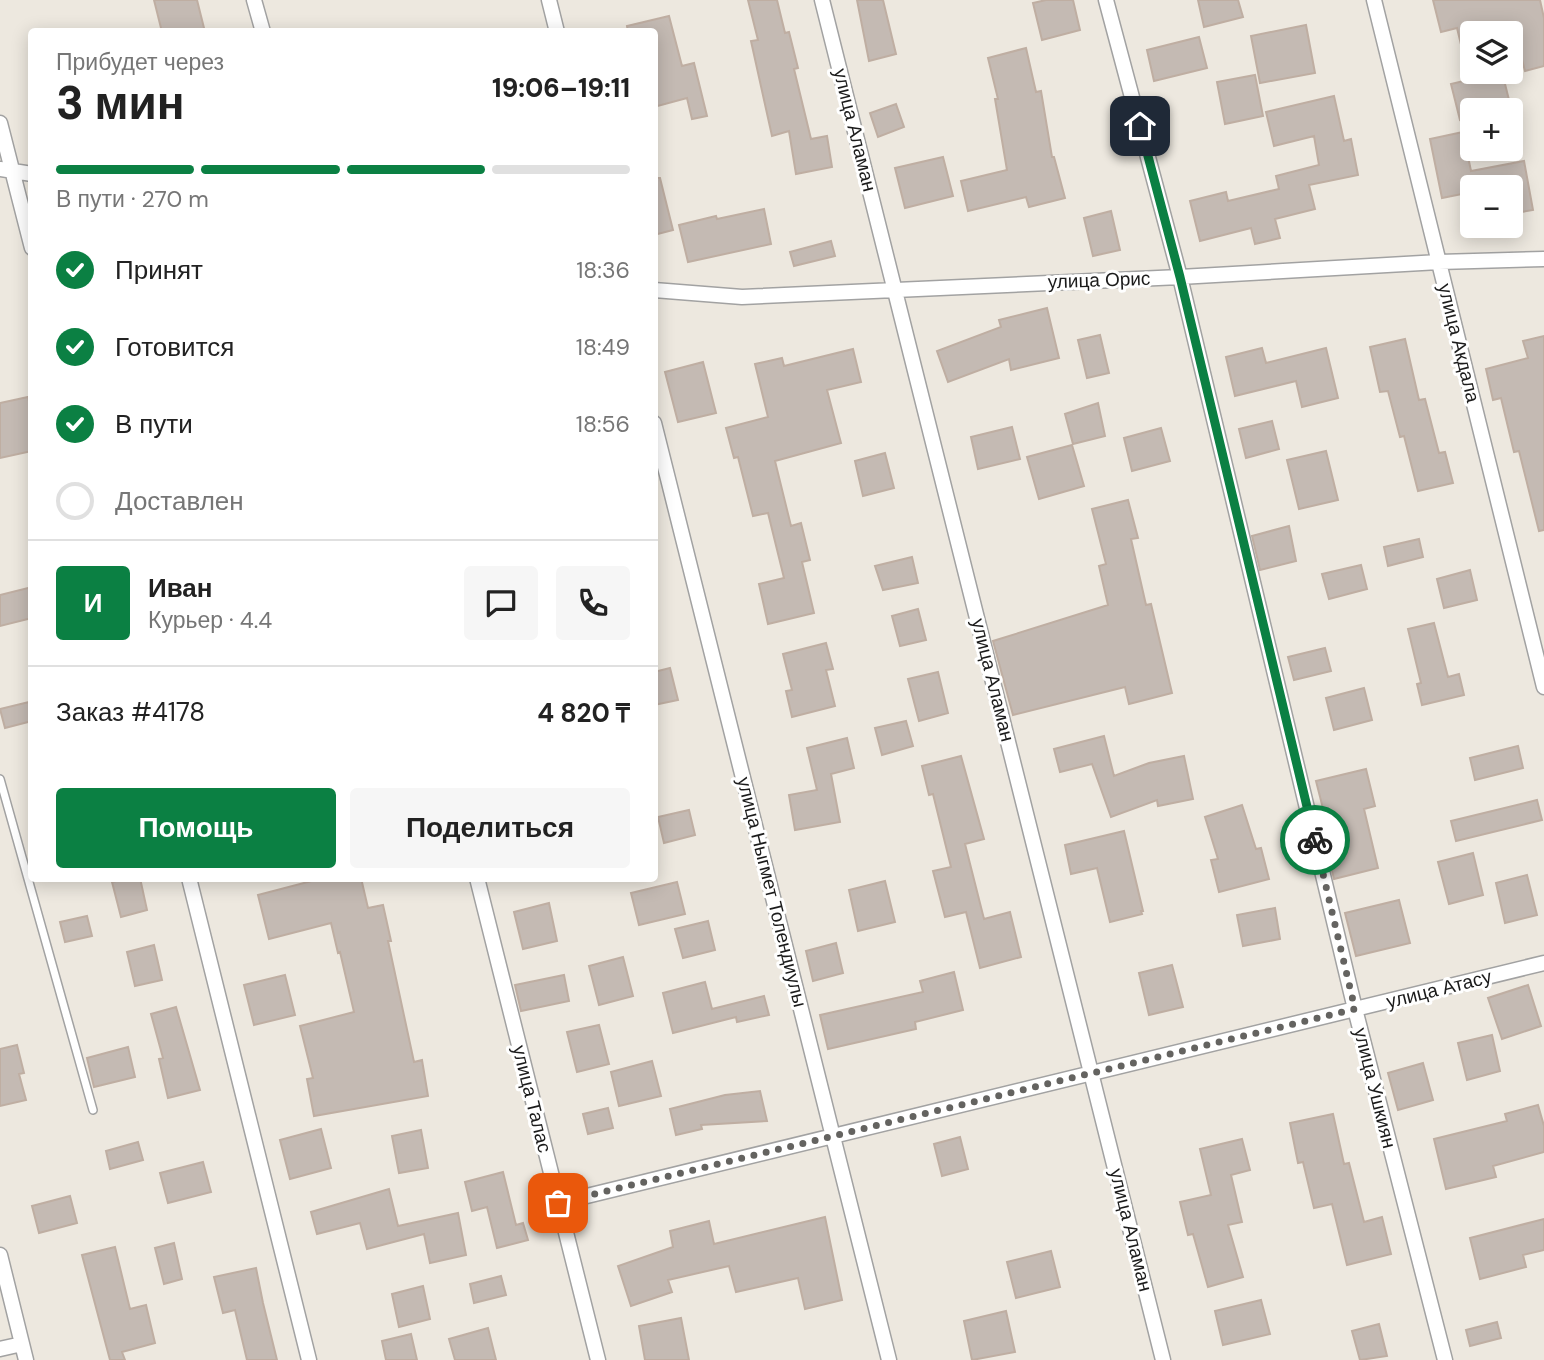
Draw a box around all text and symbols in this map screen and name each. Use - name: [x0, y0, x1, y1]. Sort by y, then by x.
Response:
- map controls: [1460, 21, 1523, 238]
- button: layers: [1460, 21, 1523, 84]
- text: Прибудет через: [56, 47, 224, 77]
- street label: улица Аламан: [828, 66, 882, 194]
- text: 19:06–19:11: [492, 71, 630, 105]
- text: 3 мин: [56, 73, 185, 133]
- pin: [1110, 96, 1170, 156]
- button: +: [1460, 98, 1523, 161]
- icon: home: [1121, 107, 1159, 145]
- button: −: [1460, 175, 1523, 238]
- text: В пути · 270 m: [56, 184, 209, 214]
- icon: check: [56, 251, 94, 289]
- text: Принят: [115, 253, 203, 287]
- text: 18:36: [576, 255, 630, 285]
- street label: улица Орис: [1047, 266, 1151, 294]
- street label: улица Акдала: [1432, 281, 1486, 405]
- icon: check: [56, 328, 94, 366]
- text: Готовится: [115, 330, 234, 364]
- text: 18:49: [576, 332, 630, 362]
- icon: check: [56, 405, 94, 443]
- text: В пути: [115, 407, 193, 441]
- text: 18:56: [576, 409, 630, 439]
- text: Доставлен: [115, 484, 244, 518]
- button: chat: [464, 566, 538, 640]
- button: phone: [556, 566, 630, 640]
- text: Иван: [148, 571, 213, 605]
- text: И: [84, 586, 102, 620]
- text: Курьер · 4.4: [148, 605, 272, 635]
- street label: улица Аламан: [966, 616, 1020, 744]
- text: Заказ #4178: [56, 695, 205, 729]
- text: 4 820 ₸: [537, 696, 630, 730]
- street label: улица Ныгмет Толендиулы: [731, 774, 813, 1010]
- button: Помощь: [56, 788, 336, 868]
- button: Поделиться: [350, 788, 630, 868]
- courier: [1280, 805, 1350, 875]
- icon: bike: [1296, 821, 1334, 859]
- street label: улица Атасу: [1384, 964, 1495, 1014]
- street label: улица Ушкиян: [1348, 1025, 1402, 1151]
- street label: улица Талас: [507, 1043, 557, 1155]
- street label: улица Аламан: [1104, 1166, 1158, 1294]
- pin: [528, 1173, 588, 1233]
- icon: bag: [539, 1184, 577, 1222]

